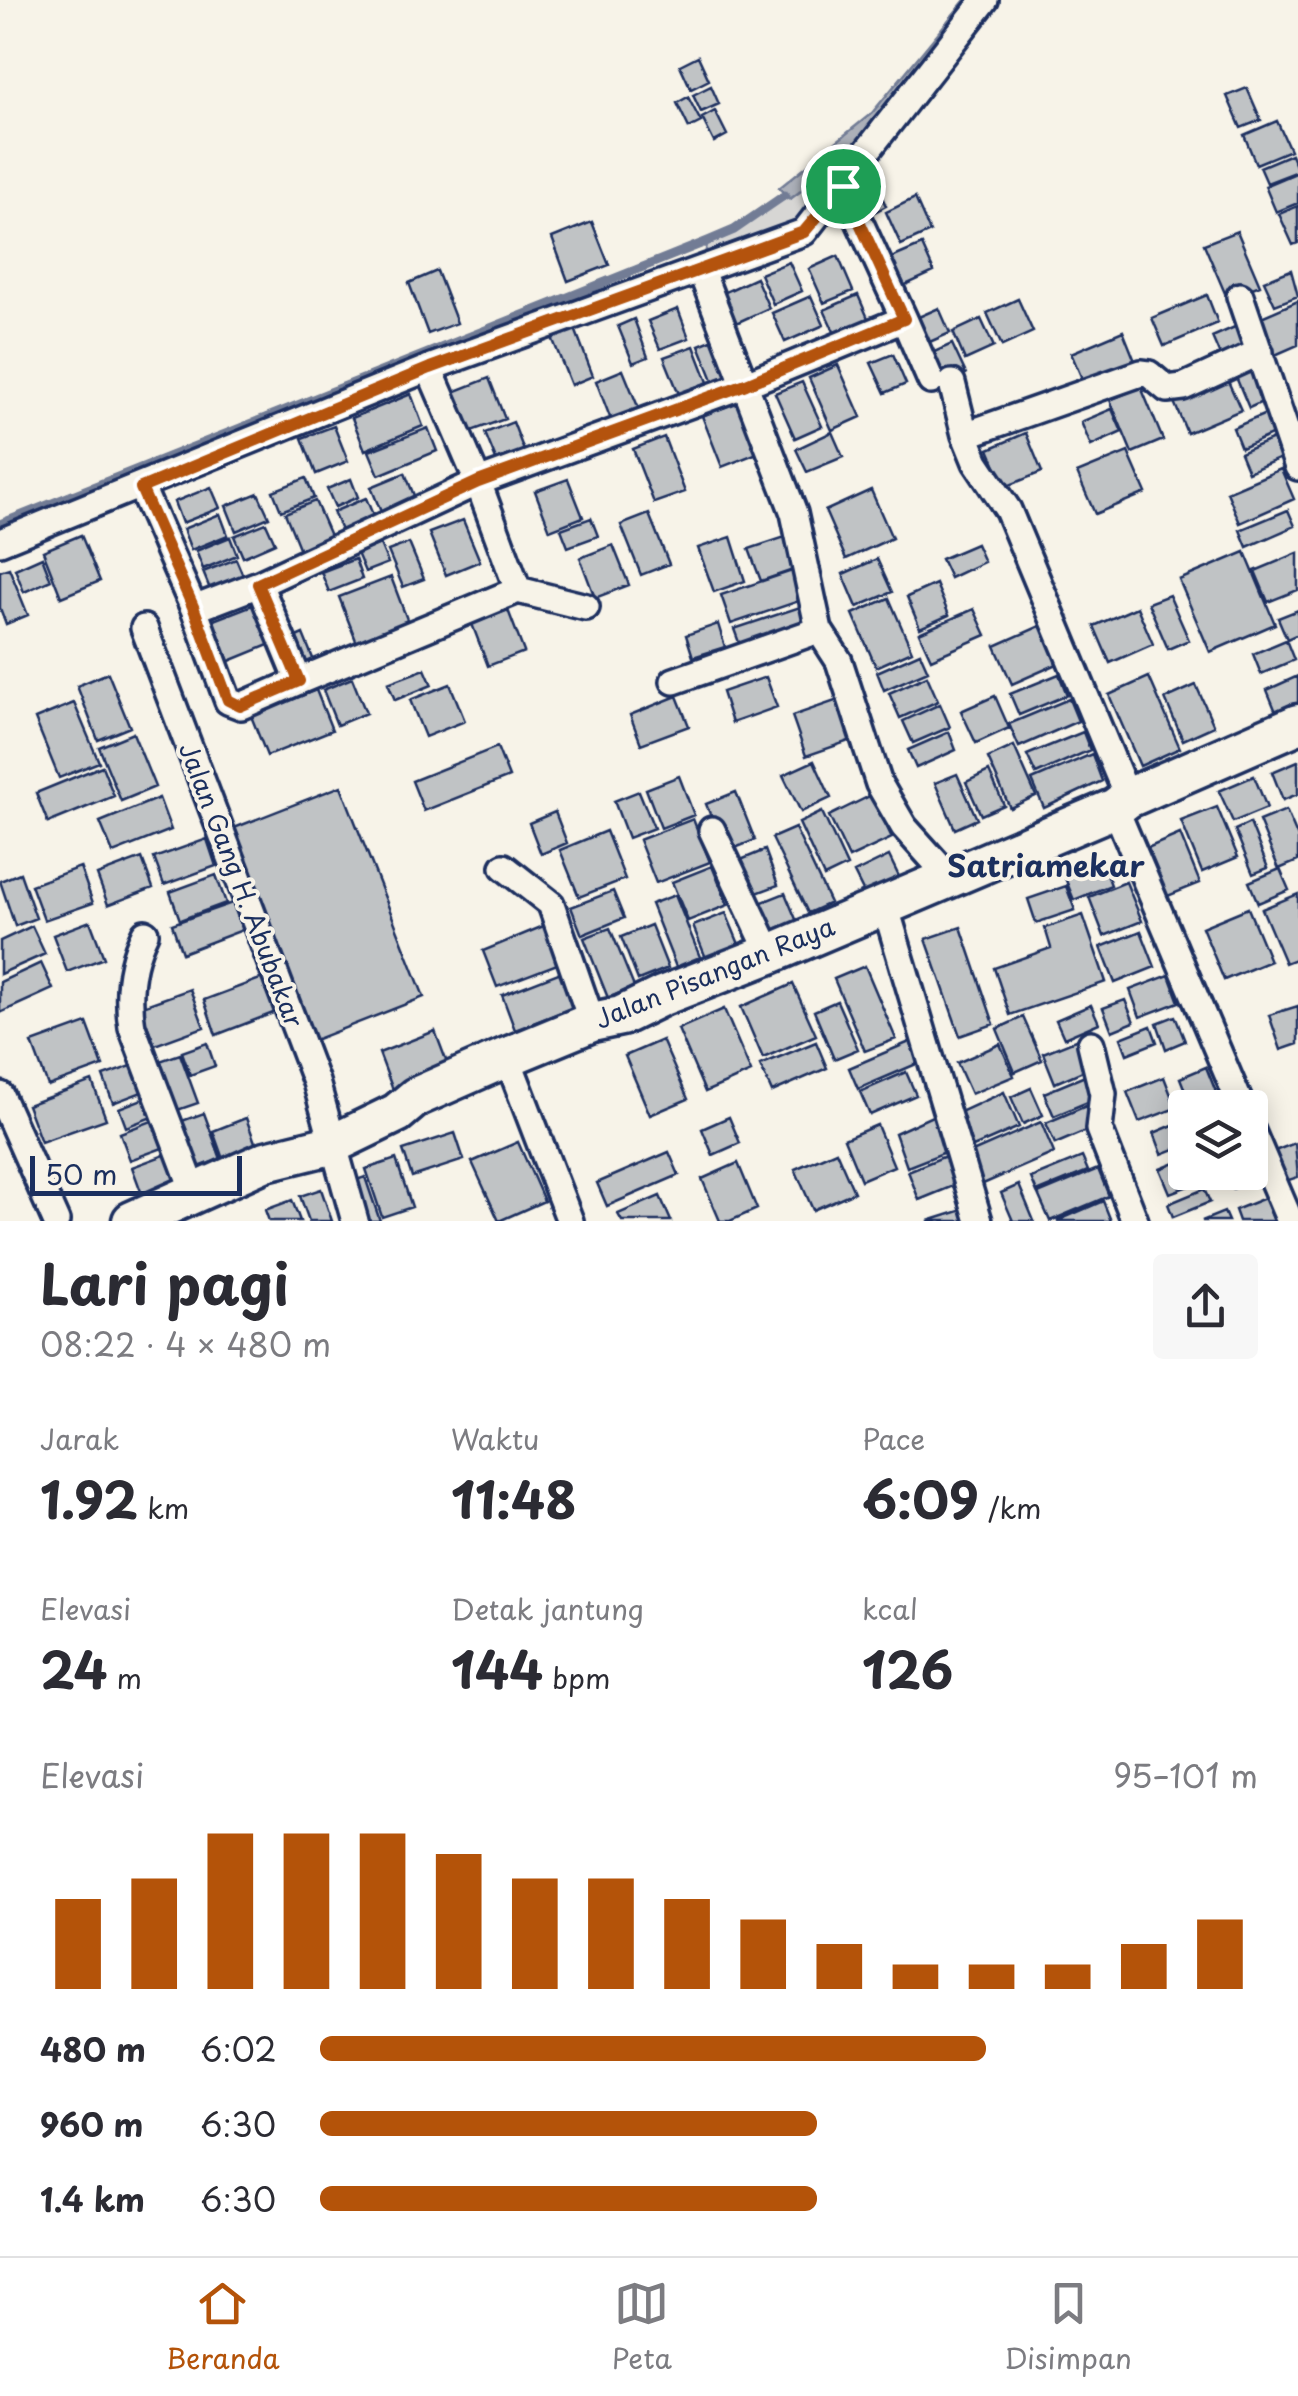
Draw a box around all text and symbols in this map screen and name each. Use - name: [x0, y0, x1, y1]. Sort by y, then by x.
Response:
- pin: [801, 144, 886, 229]
- icon: arrive: [816, 159, 871, 214]
- street label: Jalan Gang H. Abubakar: [170, 737, 314, 1033]
- district label: Satriamekar: [947, 842, 1145, 887]
- street label: Jalan Pisangan Raya: [589, 907, 840, 1037]
- map controls: [1168, 1090, 1268, 1190]
- button: layers: [1168, 1090, 1268, 1190]
- scale bar: [30, 1151, 242, 1196]
- text: 50 m: [45, 1152, 118, 1195]
- text: Lari pagi: [40, 1241, 289, 1324]
- button: share: [1153, 1254, 1258, 1359]
- text: 08:22 · 4 × 480 m: [40, 1320, 331, 1368]
- text: Jarak: [40, 1417, 119, 1460]
- text: Waktu: [451, 1417, 539, 1460]
- text: Pace: [862, 1417, 925, 1460]
- text: 1.92: [40, 1460, 138, 1536]
- text: 11:48: [451, 1460, 577, 1536]
- text: 6:09: [862, 1460, 979, 1536]
- text: km: [138, 1486, 189, 1529]
- text: /km: [979, 1486, 1042, 1529]
- text: Elevasi: [40, 1587, 131, 1630]
- text: Detak jantung: [451, 1587, 644, 1630]
- text: kcal: [862, 1587, 918, 1630]
- text: 24: [40, 1630, 107, 1706]
- text: 144: [451, 1630, 543, 1706]
- text: 126: [862, 1630, 953, 1706]
- text: m: [107, 1656, 142, 1699]
- text: bpm: [543, 1656, 610, 1699]
- text: Elevasi: [40, 1751, 144, 1799]
- text: 95–101 m: [1113, 1751, 1258, 1799]
- text: 480 m: [40, 2025, 146, 2073]
- text: 6:02: [200, 2025, 277, 2073]
- text: 960 m: [40, 2100, 144, 2148]
- text: 6:30: [200, 2100, 276, 2148]
- text: 1.4 km: [40, 2175, 145, 2223]
- text: 6:30: [200, 2175, 276, 2223]
- tab: Beranda: [166, 2276, 280, 2379]
- tab: Peta: [612, 2276, 672, 2379]
- tab: Disimpan: [1004, 2276, 1132, 2379]

